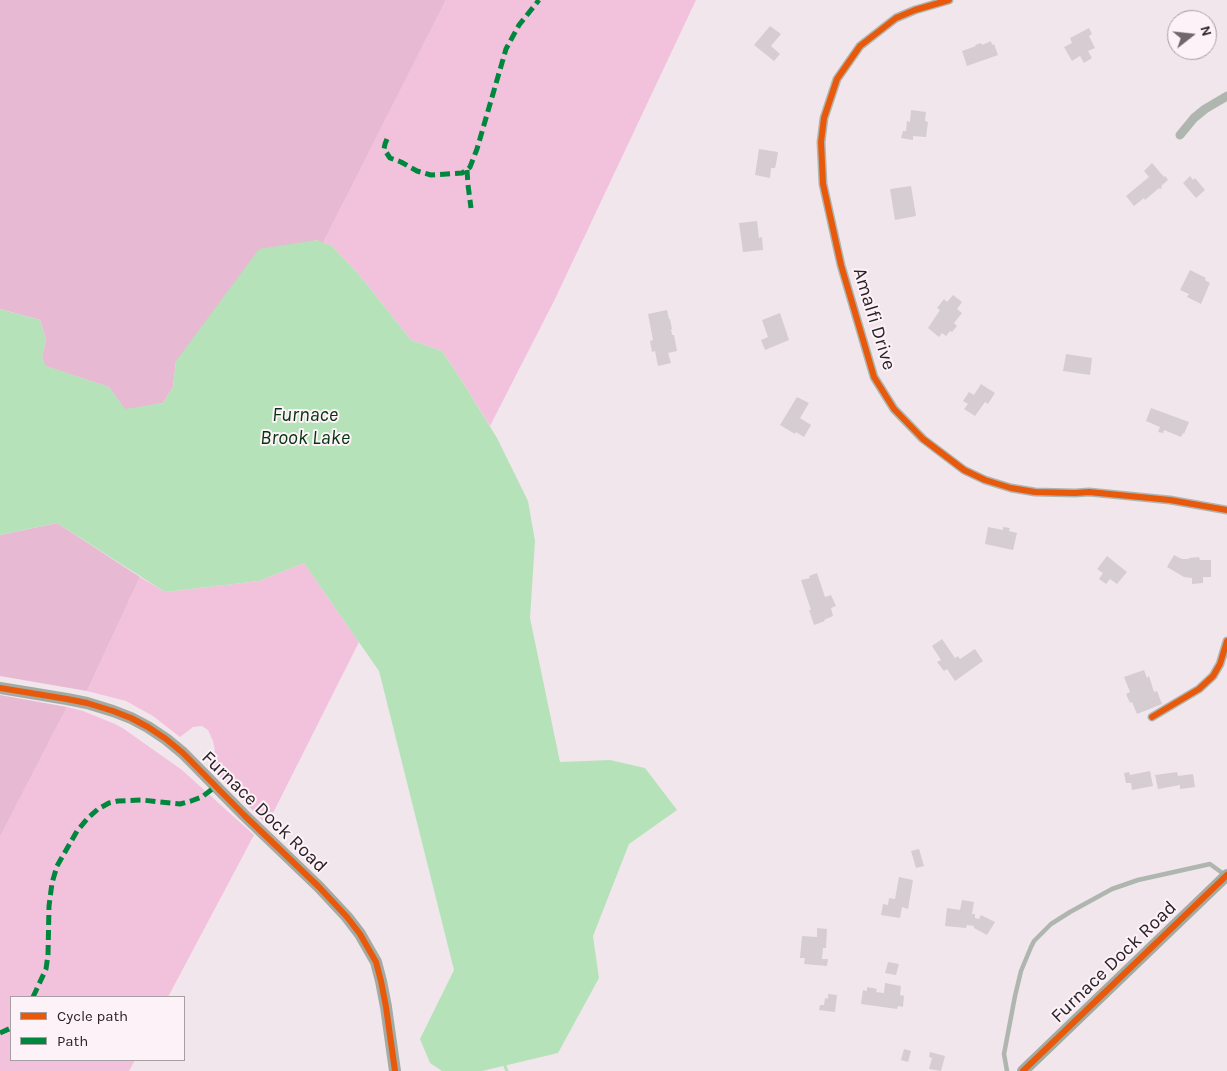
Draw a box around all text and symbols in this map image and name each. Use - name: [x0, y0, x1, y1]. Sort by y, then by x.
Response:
- north arrow: [1167, 10, 1217, 60]
- text: N: [1196, 24, 1215, 38]
- street label: Amalfi Drive: [848, 265, 900, 373]
- water label: Furnace Brook Lake: [260, 403, 350, 450]
- street label: Furnace Dock Road: [197, 746, 331, 878]
- street label: Furnace Dock Road: [1047, 896, 1181, 1028]
- legend: [10, 996, 185, 1061]
- text: Cycle path: [57, 1007, 128, 1025]
- text: Path: [57, 1032, 88, 1050]

